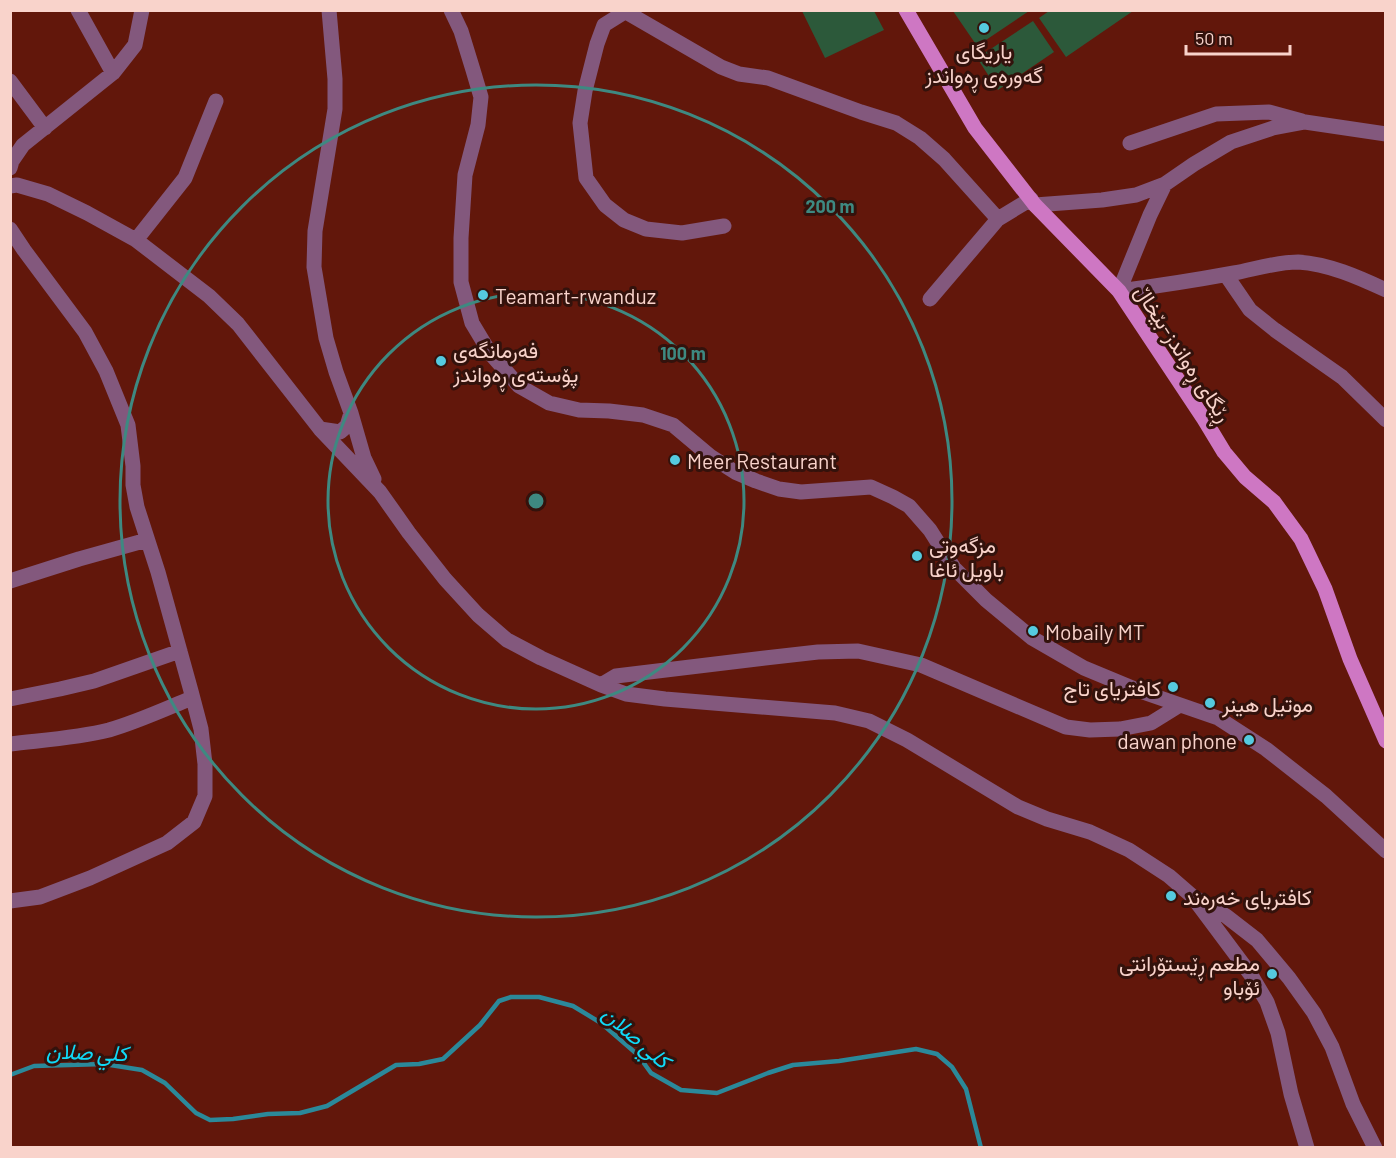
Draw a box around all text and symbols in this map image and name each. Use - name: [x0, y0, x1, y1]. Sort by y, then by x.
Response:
- scale bar: [1186, 18, 1290, 56]
- marker: یاریگای گەورەی ڕەواندز: [977, 21, 991, 35]
- text: 50 m: [1195, 27, 1233, 49]
- place label: یاریگای گەورەی ڕەواندز: [924, 38, 1043, 93]
- text: 200 m: [805, 195, 855, 217]
- street label: ڕێگای ڕەواندز-بێخاڵ: [1125, 280, 1238, 429]
- place label: Teamart-rwanduz: [495, 283, 656, 308]
- marker: Teamart-rwanduz: [476, 288, 490, 302]
- place label: فەرمانگەی پۆستەی ڕەواندز: [452, 337, 578, 392]
- text: 100 m: [660, 342, 706, 364]
- marker: فەرمانگەی پۆستەی ڕەواندز: [434, 354, 448, 368]
- place label: Meer Restaurant: [687, 448, 837, 473]
- marker: Meer Restaurant: [668, 453, 682, 467]
- centre of rings: [526, 491, 546, 511]
- place label: مزگەوتی باویل ئاغا: [929, 532, 1004, 583]
- marker: مزگەوتی باویل ئاغا: [910, 549, 924, 563]
- place label: Mobaily MT: [1045, 619, 1145, 644]
- marker: Mobaily MT: [1026, 624, 1040, 638]
- place label: کافتریای تاج: [1063, 675, 1161, 703]
- marker: کافتریای تاج: [1166, 680, 1180, 694]
- place label: موتيل هينر: [1221, 691, 1313, 718]
- marker: موتيل هينر: [1203, 696, 1217, 710]
- place label: dawan phone: [1117, 728, 1237, 753]
- marker: dawan phone: [1242, 733, 1256, 747]
- place label: کافتریای خەرەند: [1183, 884, 1312, 911]
- marker: کافتریای خەرەند: [1164, 889, 1178, 903]
- place label: مطعم ڕێستۆرانتی ئۆباو: [1119, 950, 1260, 1001]
- marker: مطعم ڕێستۆرانتی ئۆباو: [1265, 967, 1279, 981]
- water label: كلي صلان: [594, 999, 679, 1079]
- water label: كلي صلان: [45, 1037, 132, 1072]

